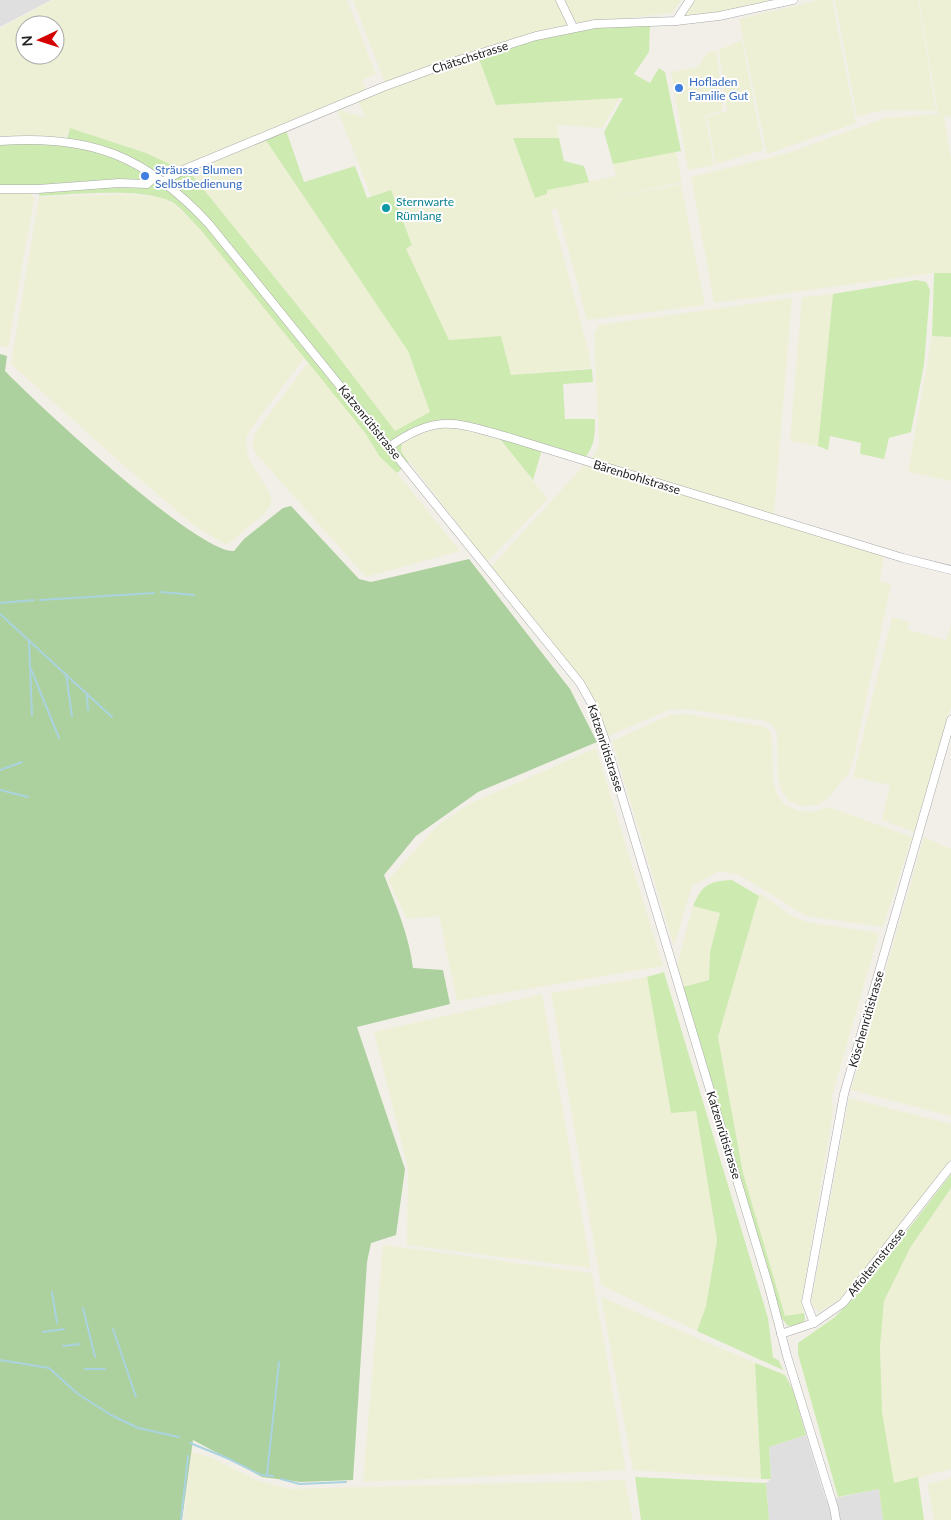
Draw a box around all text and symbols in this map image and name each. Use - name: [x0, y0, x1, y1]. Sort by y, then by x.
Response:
- north arrow: [15, 15, 65, 65]
- text: N: [18, 35, 35, 47]
- street label: Chätschstrasse: [430, 38, 510, 76]
- place label: Hofladen Familie Gut: [689, 74, 749, 103]
- marker: Hofladen Familie Gut: [673, 82, 685, 94]
- place label: Sträusse Blumen Selbstbedienung: [155, 162, 242, 191]
- marker: Sträusse Blumen Selbstbedienung: [139, 170, 151, 182]
- place label: Sternwarte Rümlang: [396, 194, 454, 223]
- marker: Sternwarte Rümlang: [380, 202, 392, 214]
- street label: Katzenrütistrasse: [335, 382, 405, 462]
- street label: Bärenbohlstrasse: [592, 457, 682, 497]
- street label: Katzenrütistrasse: [585, 702, 627, 794]
- street label: Köschenrütistrasse: [845, 969, 887, 1069]
- street label: Katzenrütistrasse: [703, 1089, 745, 1181]
- street label: Affolternstrasse: [844, 1225, 908, 1299]

